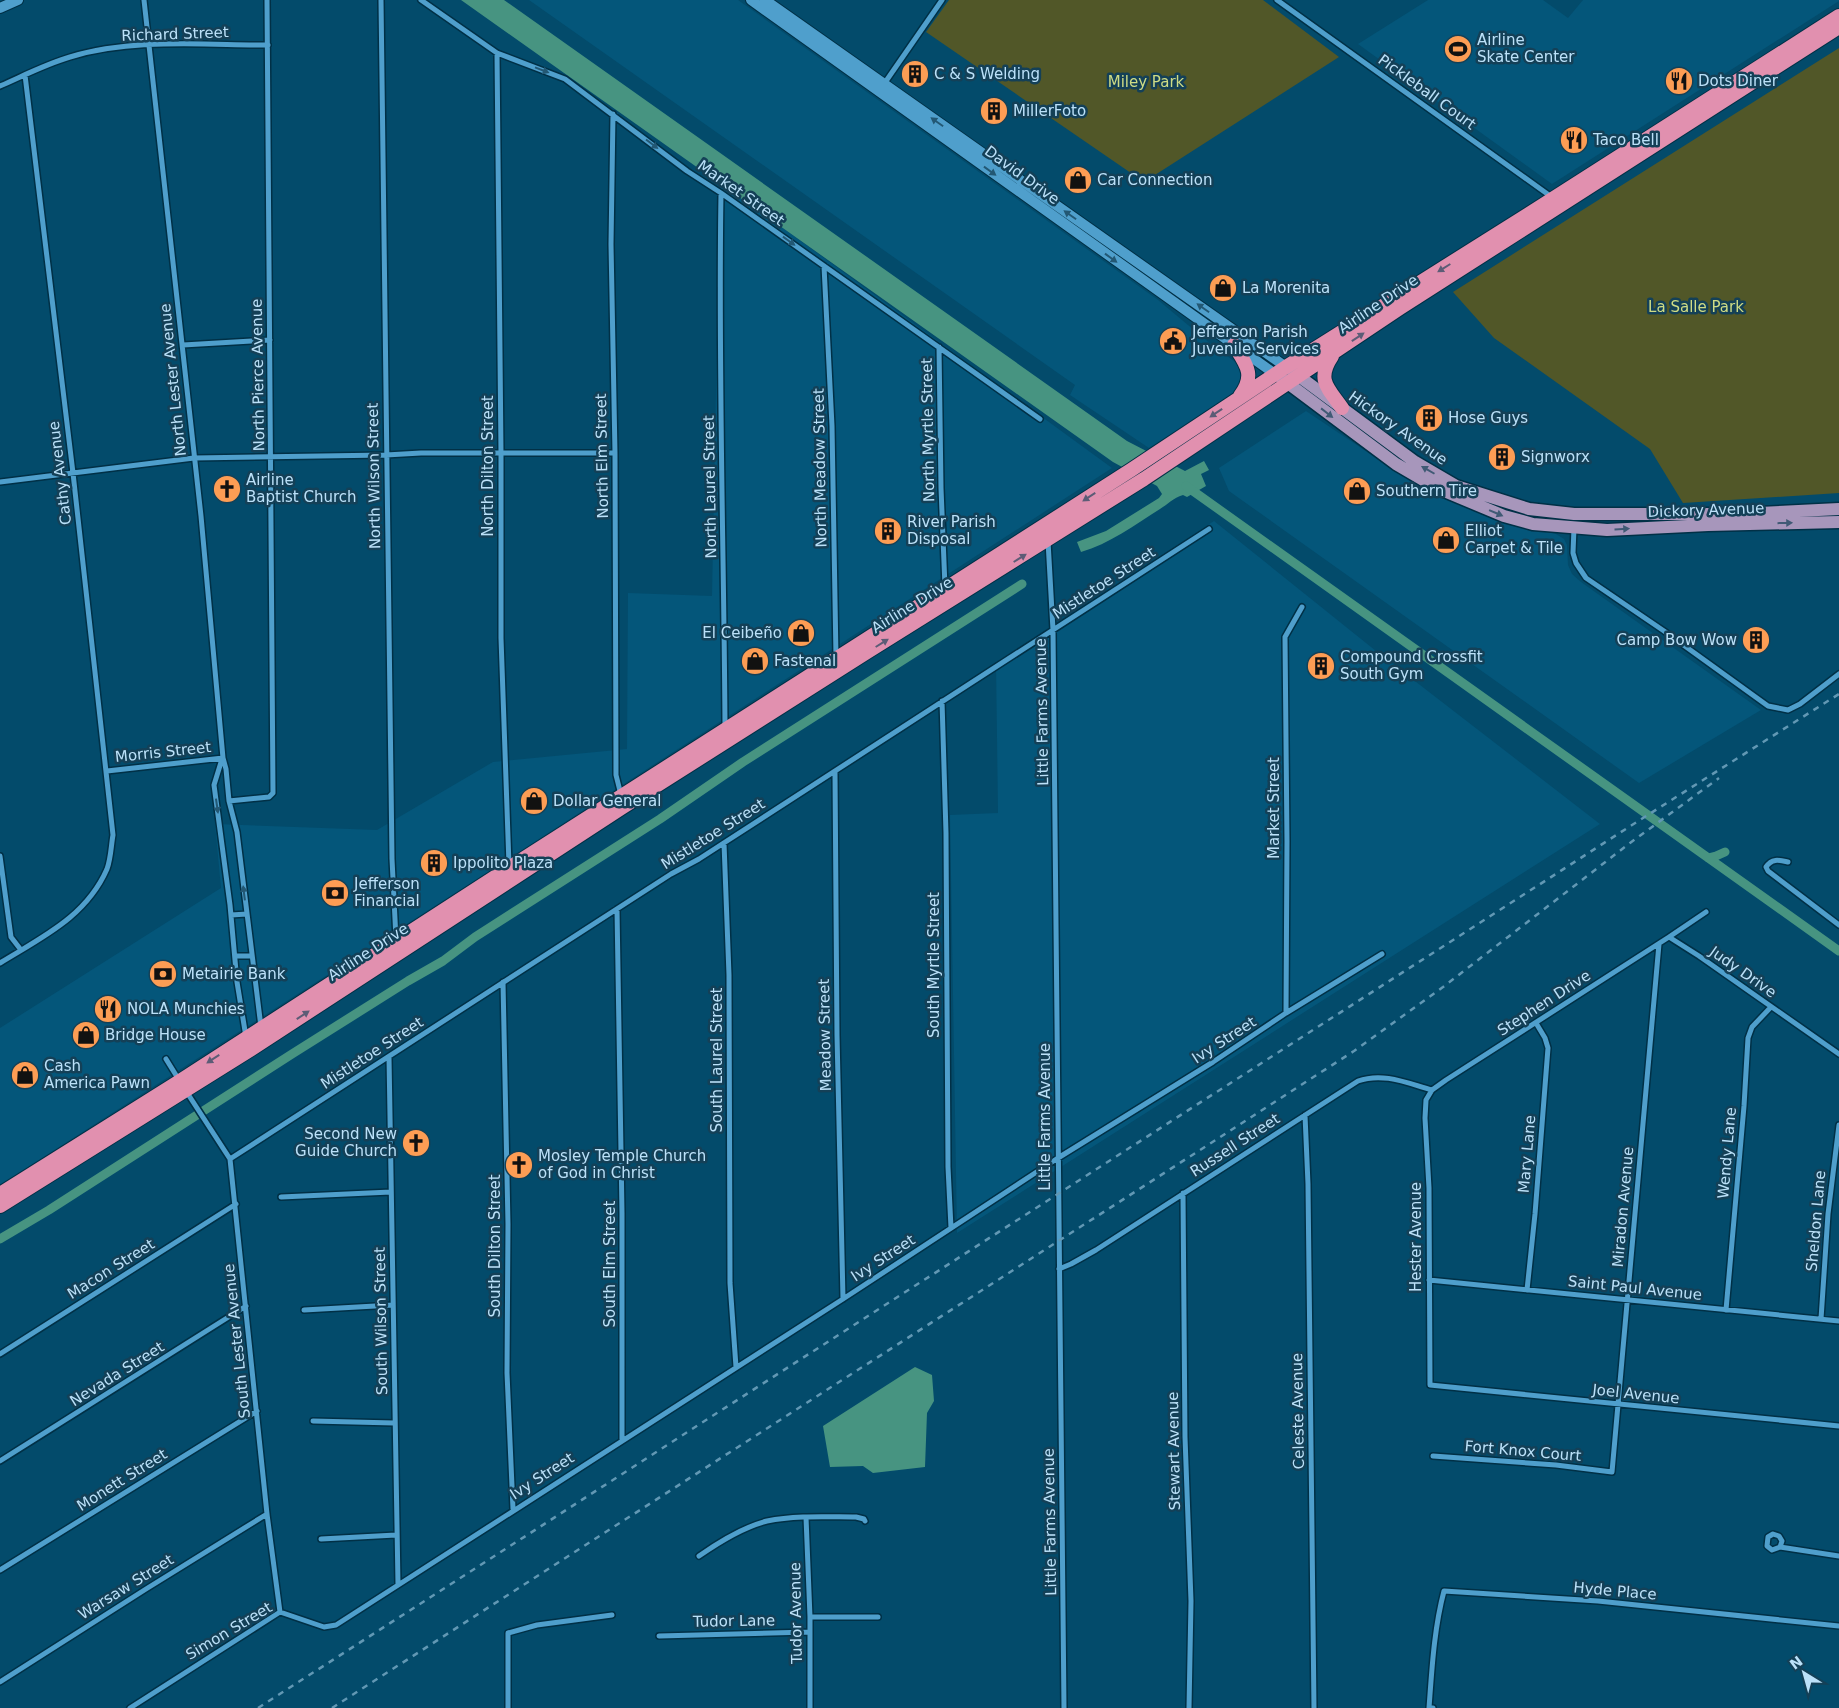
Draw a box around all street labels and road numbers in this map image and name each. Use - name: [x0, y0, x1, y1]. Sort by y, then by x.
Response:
- street label: Richard Street: [121, 23, 229, 45]
- street label: Pickleball Court: [1375, 51, 1479, 134]
- street label: David Drive: [981, 142, 1063, 208]
- street label: Market Street: [694, 156, 788, 230]
- street label: Airline Drive: [1335, 271, 1421, 337]
- street label: North Pierce Avenue: [248, 299, 268, 451]
- street label: North Lester Avenue: [156, 303, 190, 457]
- street label: North Myrtle Street: [918, 358, 938, 502]
- street label: Hickory Avenue: [1345, 387, 1451, 469]
- street label: North Meadow Street: [810, 388, 830, 548]
- street label: North Elm Street: [592, 393, 612, 519]
- street label: North Dilton Street: [479, 395, 497, 537]
- street label: North Wilson Street: [364, 403, 384, 549]
- street label: North Laurel Street: [700, 415, 720, 559]
- street label: Cathy Avenue: [45, 420, 75, 526]
- street label: Dickory Avenue: [1647, 499, 1765, 521]
- street label: Mistletoe Street: [1049, 543, 1159, 623]
- street label: Airline Drive: [868, 573, 956, 637]
- street label: Little Farms Avenue: [1032, 638, 1052, 786]
- street label: Morris Street: [114, 738, 212, 766]
- street label: Market Street: [1265, 757, 1283, 859]
- street label: Mistletoe Street: [658, 795, 768, 873]
- street label: South Myrtle Street: [925, 892, 943, 1038]
- street label: Airline Drive: [324, 919, 412, 985]
- street label: Judy Drive: [1705, 942, 1780, 1001]
- street label: Stephen Drive: [1494, 966, 1594, 1040]
- street label: Meadow Street: [815, 978, 835, 1091]
- street label: South Laurel Street: [708, 987, 726, 1133]
- street label: Mistletoe Street: [317, 1013, 427, 1093]
- street label: Ivy Street: [1189, 1013, 1259, 1067]
- street label: Little Farms Avenue: [1036, 1043, 1054, 1191]
- street label: Wendy Lane: [1714, 1106, 1740, 1200]
- street label: Russell Street: [1187, 1109, 1283, 1181]
- street label: Mary Lane: [1515, 1114, 1539, 1194]
- street label: Miradon Avenue: [1609, 1146, 1637, 1268]
- street label: Sheldon Lane: [1803, 1170, 1829, 1272]
- street label: South Dilton Street: [486, 1174, 504, 1318]
- street label: Hester Avenue: [1407, 1182, 1425, 1292]
- street label: South Elm Street: [601, 1200, 619, 1327]
- street label: Ivy Street: [848, 1231, 918, 1285]
- street label: Macon Street: [64, 1235, 158, 1303]
- street label: South Wilson Street: [371, 1247, 391, 1395]
- street label: South Lester Avenue: [220, 1263, 254, 1419]
- street label: Saint Paul Avenue: [1567, 1272, 1703, 1304]
- street label: Nevada Street: [67, 1338, 167, 1410]
- street label: Celeste Avenue: [1288, 1353, 1308, 1469]
- street label: Joel Avenue: [1591, 1380, 1680, 1408]
- street label: Stewart Avenue: [1164, 1392, 1184, 1510]
- street label: Fort Knox Court: [1464, 1437, 1582, 1465]
- street label: Monett Street: [74, 1445, 171, 1515]
- street label: Little Farms Avenue: [1040, 1448, 1060, 1596]
- street label: Ivy Street: [507, 1449, 577, 1503]
- street label: Warsaw Street: [75, 1550, 177, 1623]
- street label: Tudor Avenue: [786, 1562, 806, 1665]
- street label: Hyde Place: [1573, 1578, 1657, 1604]
- street label: Simon Street: [183, 1598, 275, 1664]
- street label: Tudor Lane: [692, 1611, 775, 1631]

